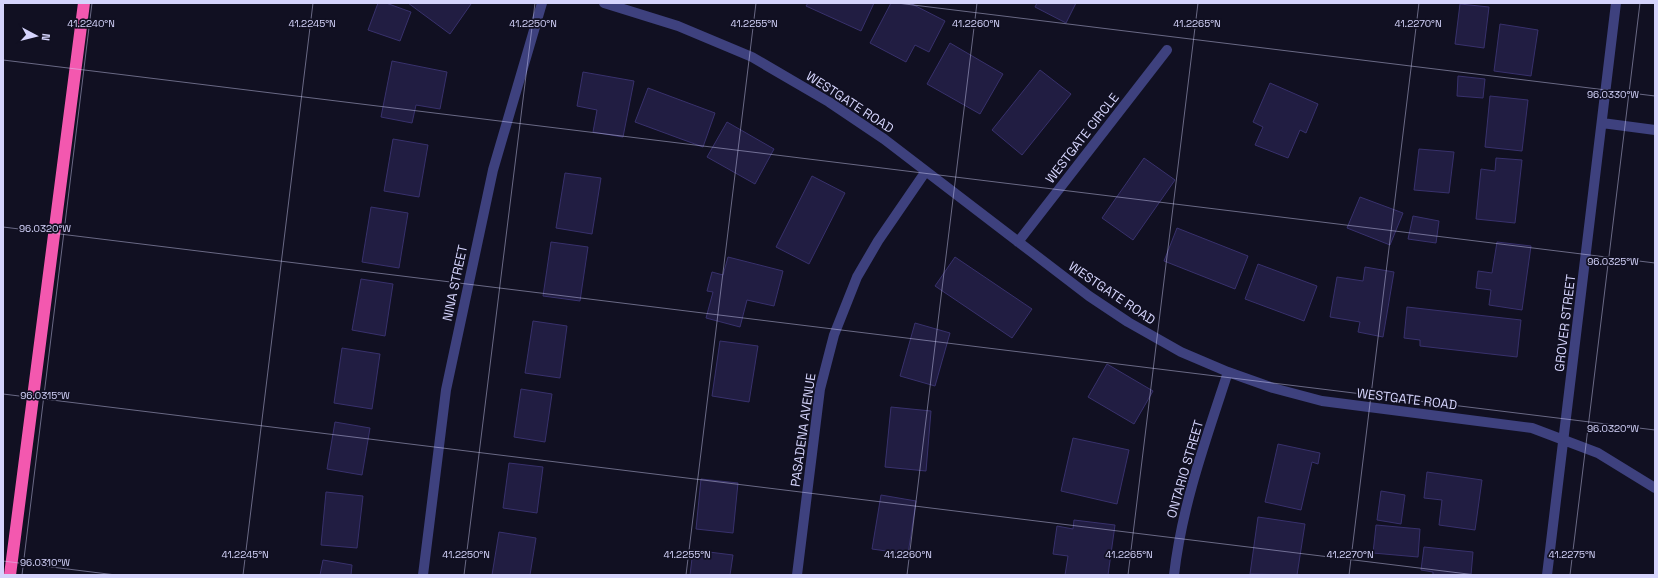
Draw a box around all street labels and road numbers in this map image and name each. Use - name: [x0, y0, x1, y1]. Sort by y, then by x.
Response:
- street label: WESTGATE ROAD: [803, 67, 897, 137]
- street label: WESTGATE CIRCLE: [1041, 89, 1123, 187]
- street label: NINA STREET: [439, 243, 471, 323]
- street label: WESTGATE ROAD: [1065, 258, 1159, 328]
- street label: GROVER STREET: [1551, 273, 1579, 373]
- street label: PASADENA AVENUE: [787, 372, 819, 488]
- street label: WESTGATE ROAD: [1356, 384, 1458, 414]
- street label: ONTARIO STREET: [1163, 418, 1207, 520]

